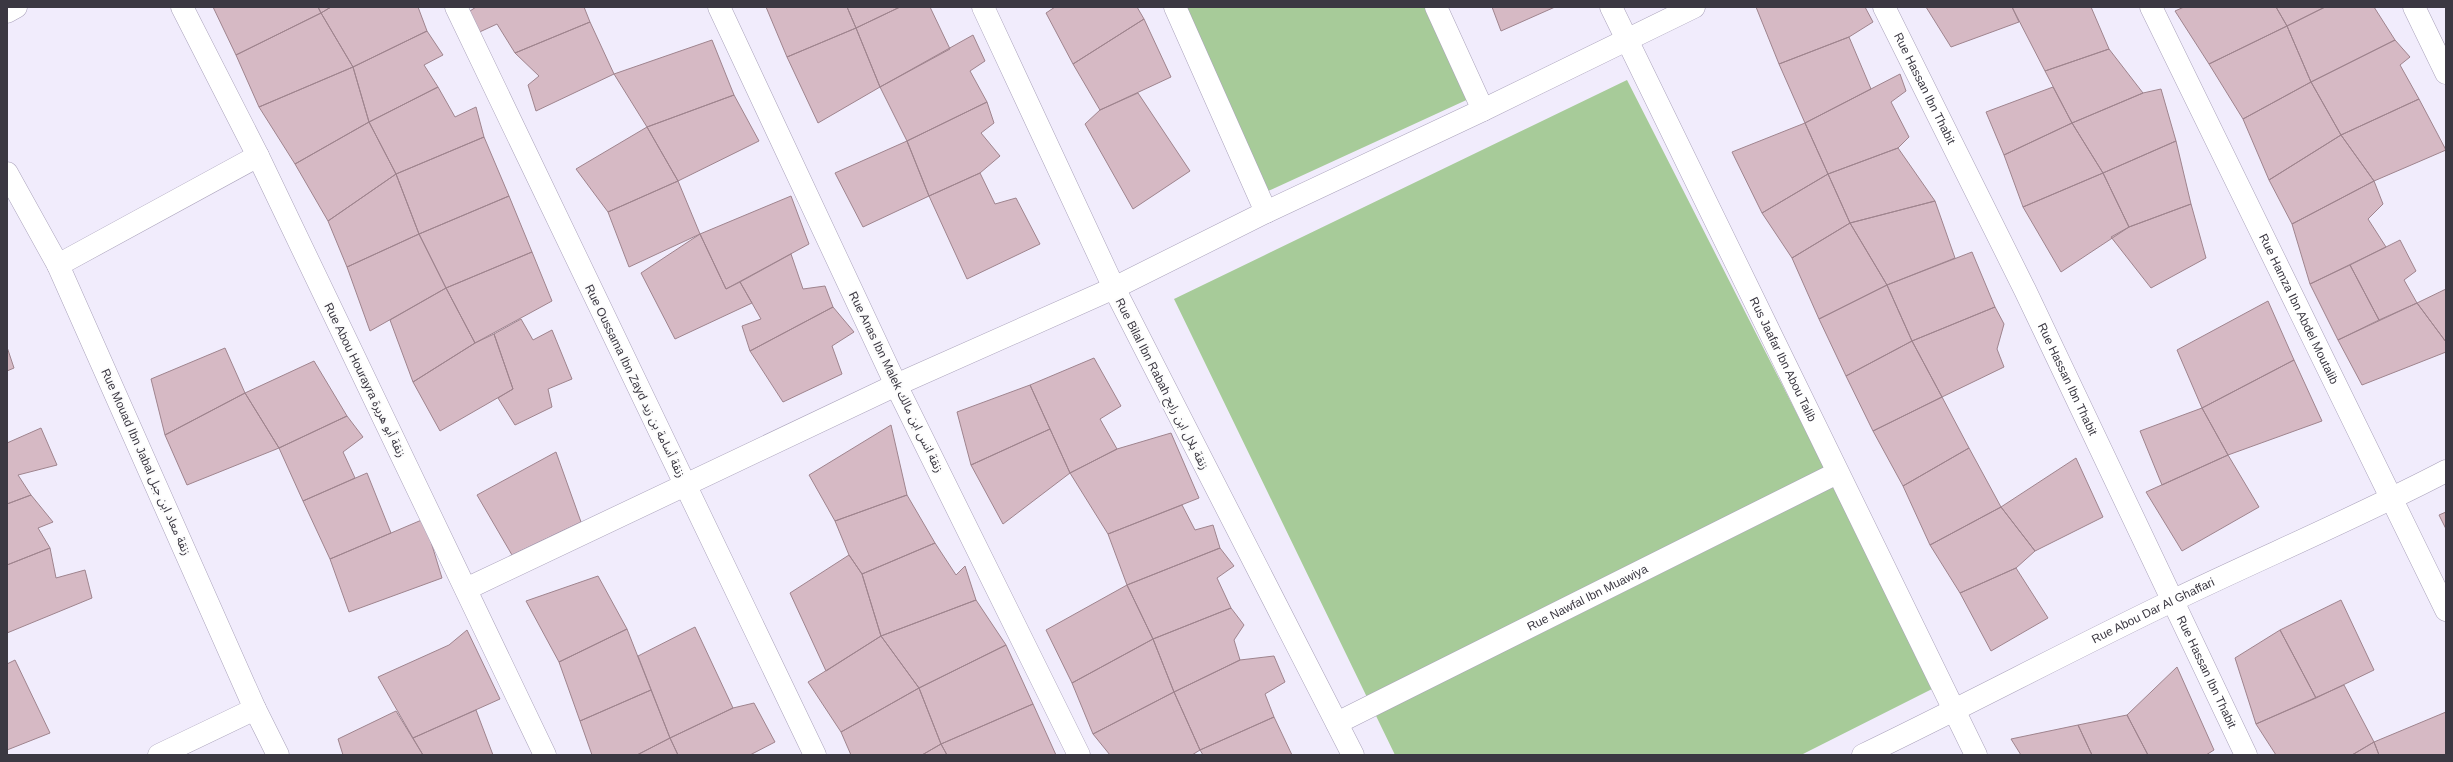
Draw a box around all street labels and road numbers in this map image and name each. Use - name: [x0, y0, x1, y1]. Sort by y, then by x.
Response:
- street label: Rue Hassan Ibn Thabit: [1891, 30, 1959, 147]
- street label: Rue Hamza Ibn Abdel Moutalib: [2256, 231, 2341, 387]
- street label: Rue Oussama Ibn Zayd زنقة أسامة بن زيد: [582, 282, 688, 480]
- street label: Rue Anas Ibn Malek زنقة انس ابن مالك: [846, 289, 946, 475]
- street label: Rus Jaafar Ibn Abou Talib: [1747, 295, 1819, 424]
- street label: Rue Bilal Ibn Rabah زنقة بلال ابن رابح: [1111, 296, 1212, 473]
- street label: Rue Abou Hourayra زنقة أبو هريرة: [321, 300, 409, 460]
- street label: Rue Hassan Ibn Thabit: [2035, 321, 2100, 438]
- street label: Rue Mouad Ibn Jabal زنقة معاد ابن جبل: [98, 366, 194, 558]
- street label: Rue Nawfal Ibn Muawiya: [1525, 562, 1650, 634]
- street label: Rue Abou Dar Al Ghaffari: [2089, 575, 2217, 646]
- street label: Rue Hassan Ibn Thabit: [2174, 613, 2239, 731]

